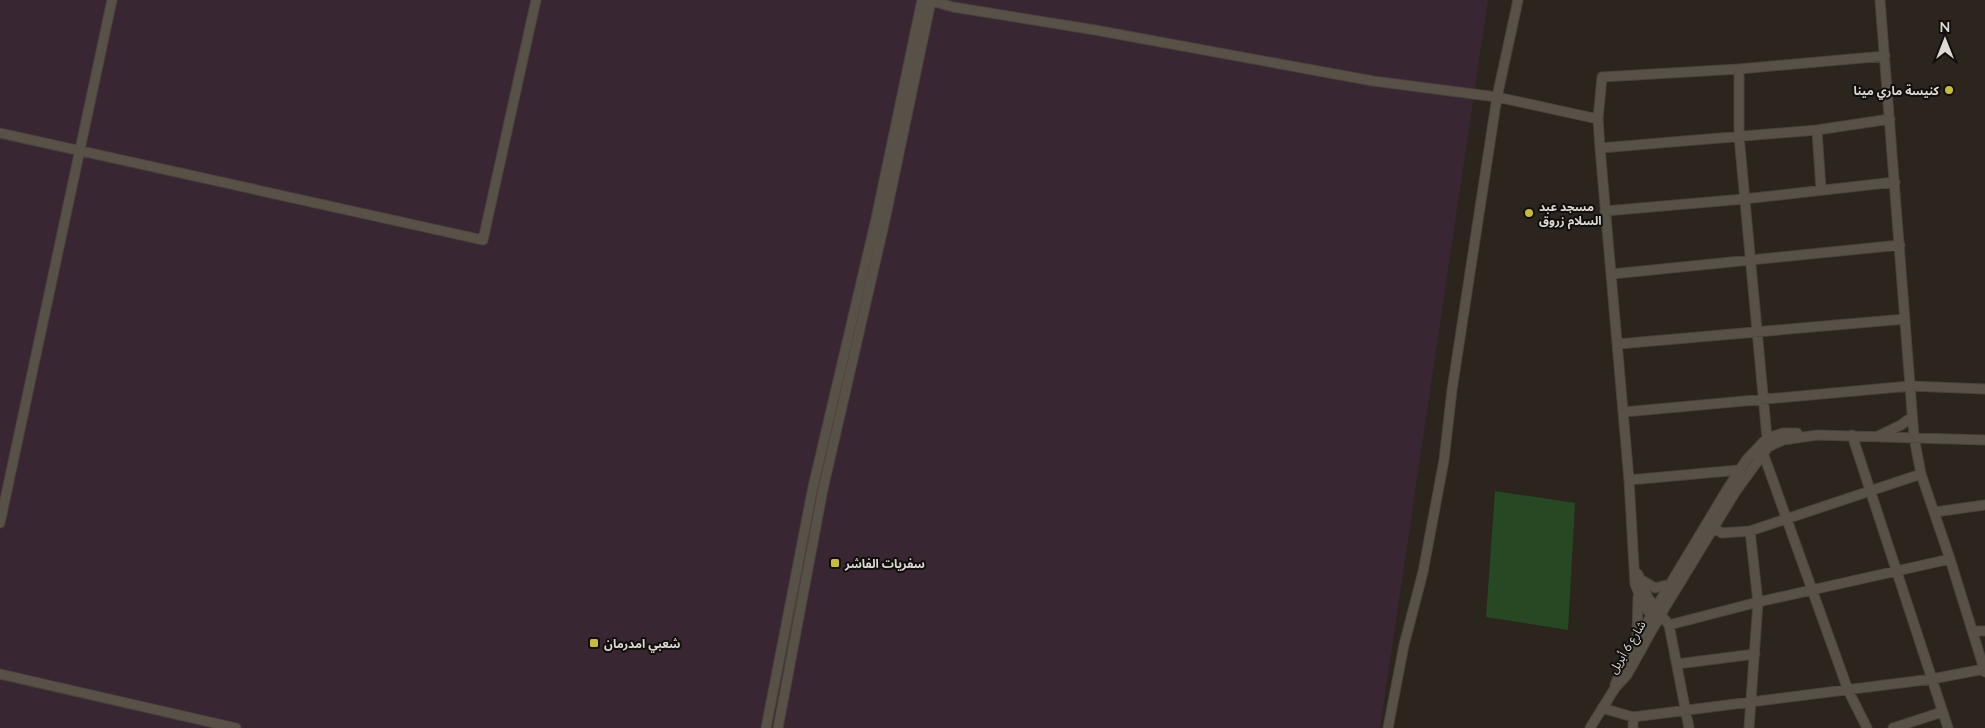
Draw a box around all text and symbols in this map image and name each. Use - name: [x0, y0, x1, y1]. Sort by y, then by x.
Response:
- north arrow: [1920, 15, 1970, 65]
- text: N: [1940, 18, 1950, 35]
- place label: كنيسة ماري مينا: [1853, 83, 1940, 100]
- marker: كنيسة ماري مينا: [1943, 84, 1955, 96]
- place label: مسجد عبد السلام زروق: [1539, 199, 1602, 230]
- marker: مسجد عبد السلام زروق: [1523, 207, 1535, 219]
- place label: سفريات الفاشر: [844, 556, 925, 571]
- marker: سفريات الفاشر: [829, 557, 841, 569]
- street label: شارع 6 أبريل: [1605, 618, 1650, 677]
- place label: شعبي امدرمان: [604, 636, 680, 653]
- marker: شعبي امدرمان: [588, 637, 600, 649]

